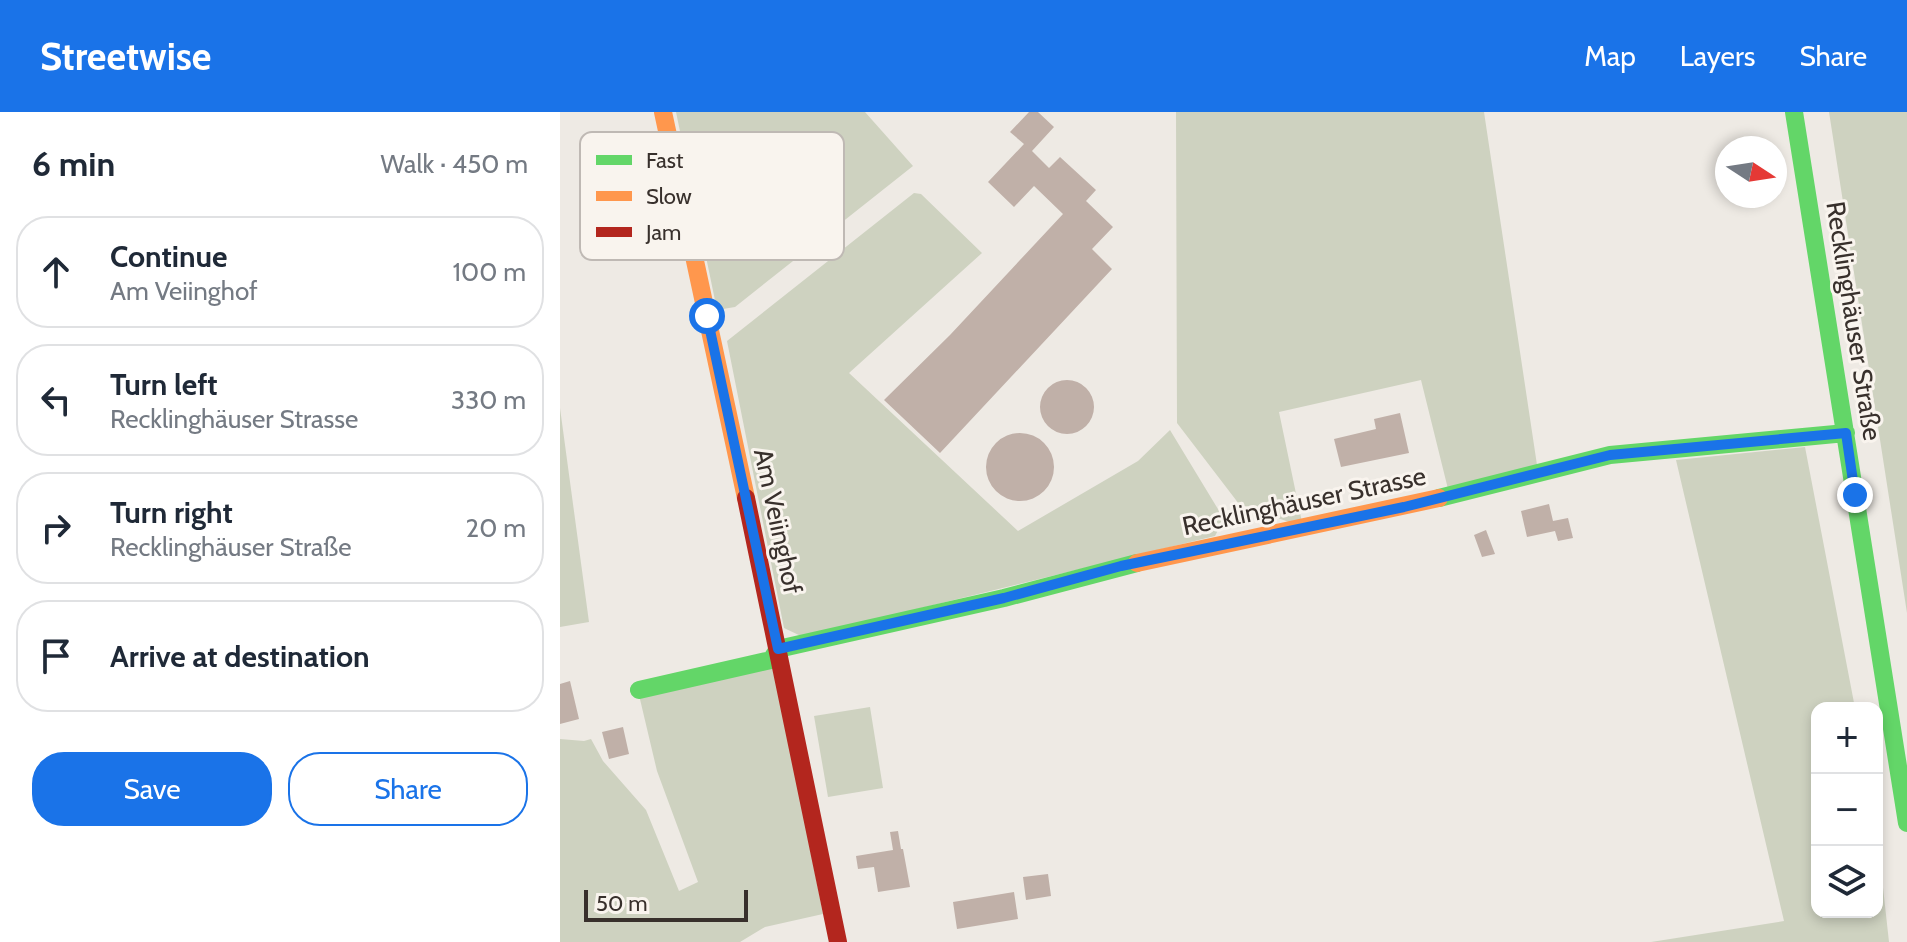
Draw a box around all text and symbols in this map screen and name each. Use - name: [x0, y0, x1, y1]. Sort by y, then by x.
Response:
- text: Streetwise: [40, 33, 211, 80]
- text: Map: [1584, 39, 1636, 73]
- text: Layers: [1680, 39, 1755, 73]
- text: Share: [1799, 39, 1867, 73]
- legend: [580, 132, 844, 260]
- north arrow: [1715, 136, 1787, 208]
- text: 6 min: [32, 143, 115, 185]
- text: Fast: [646, 147, 684, 174]
- text: Walk · 450 m: [380, 148, 528, 180]
- text: Slow: [646, 183, 692, 210]
- street label: Recklinghäuser Straße: [1819, 199, 1889, 443]
- text: Jam: [645, 219, 681, 246]
- text: Continue: [110, 238, 227, 275]
- icon: ahead: [34, 250, 78, 294]
- text: 100 m: [453, 256, 526, 288]
- text: Am Veiinghof: [110, 275, 258, 307]
- route start: [689, 298, 725, 334]
- text: Turn left: [110, 366, 218, 403]
- icon: left: [34, 378, 78, 422]
- text: 330 m: [451, 384, 526, 416]
- text: Recklinghäuser Strasse: [110, 403, 358, 435]
- street label: Am Veiinghof: [747, 445, 809, 597]
- street label: Recklinghäuser Strasse: [1179, 460, 1429, 542]
- route end: [1837, 477, 1873, 513]
- text: Turn right: [110, 494, 233, 531]
- icon: right: [34, 506, 78, 550]
- text: 20 m: [466, 512, 526, 544]
- text: Recklinghäuser Straße: [110, 531, 352, 563]
- icon: arrive: [34, 634, 78, 678]
- text: Arrive at destination: [110, 638, 370, 675]
- map controls: [1811, 702, 1883, 918]
- button: +: [1811, 702, 1883, 774]
- button: Save: [32, 752, 272, 826]
- button: Share: [288, 752, 528, 826]
- button: −: [1811, 774, 1883, 846]
- button: layers: [1811, 846, 1883, 918]
- scale bar: [584, 886, 748, 922]
- text: 50 m: [596, 890, 648, 917]

